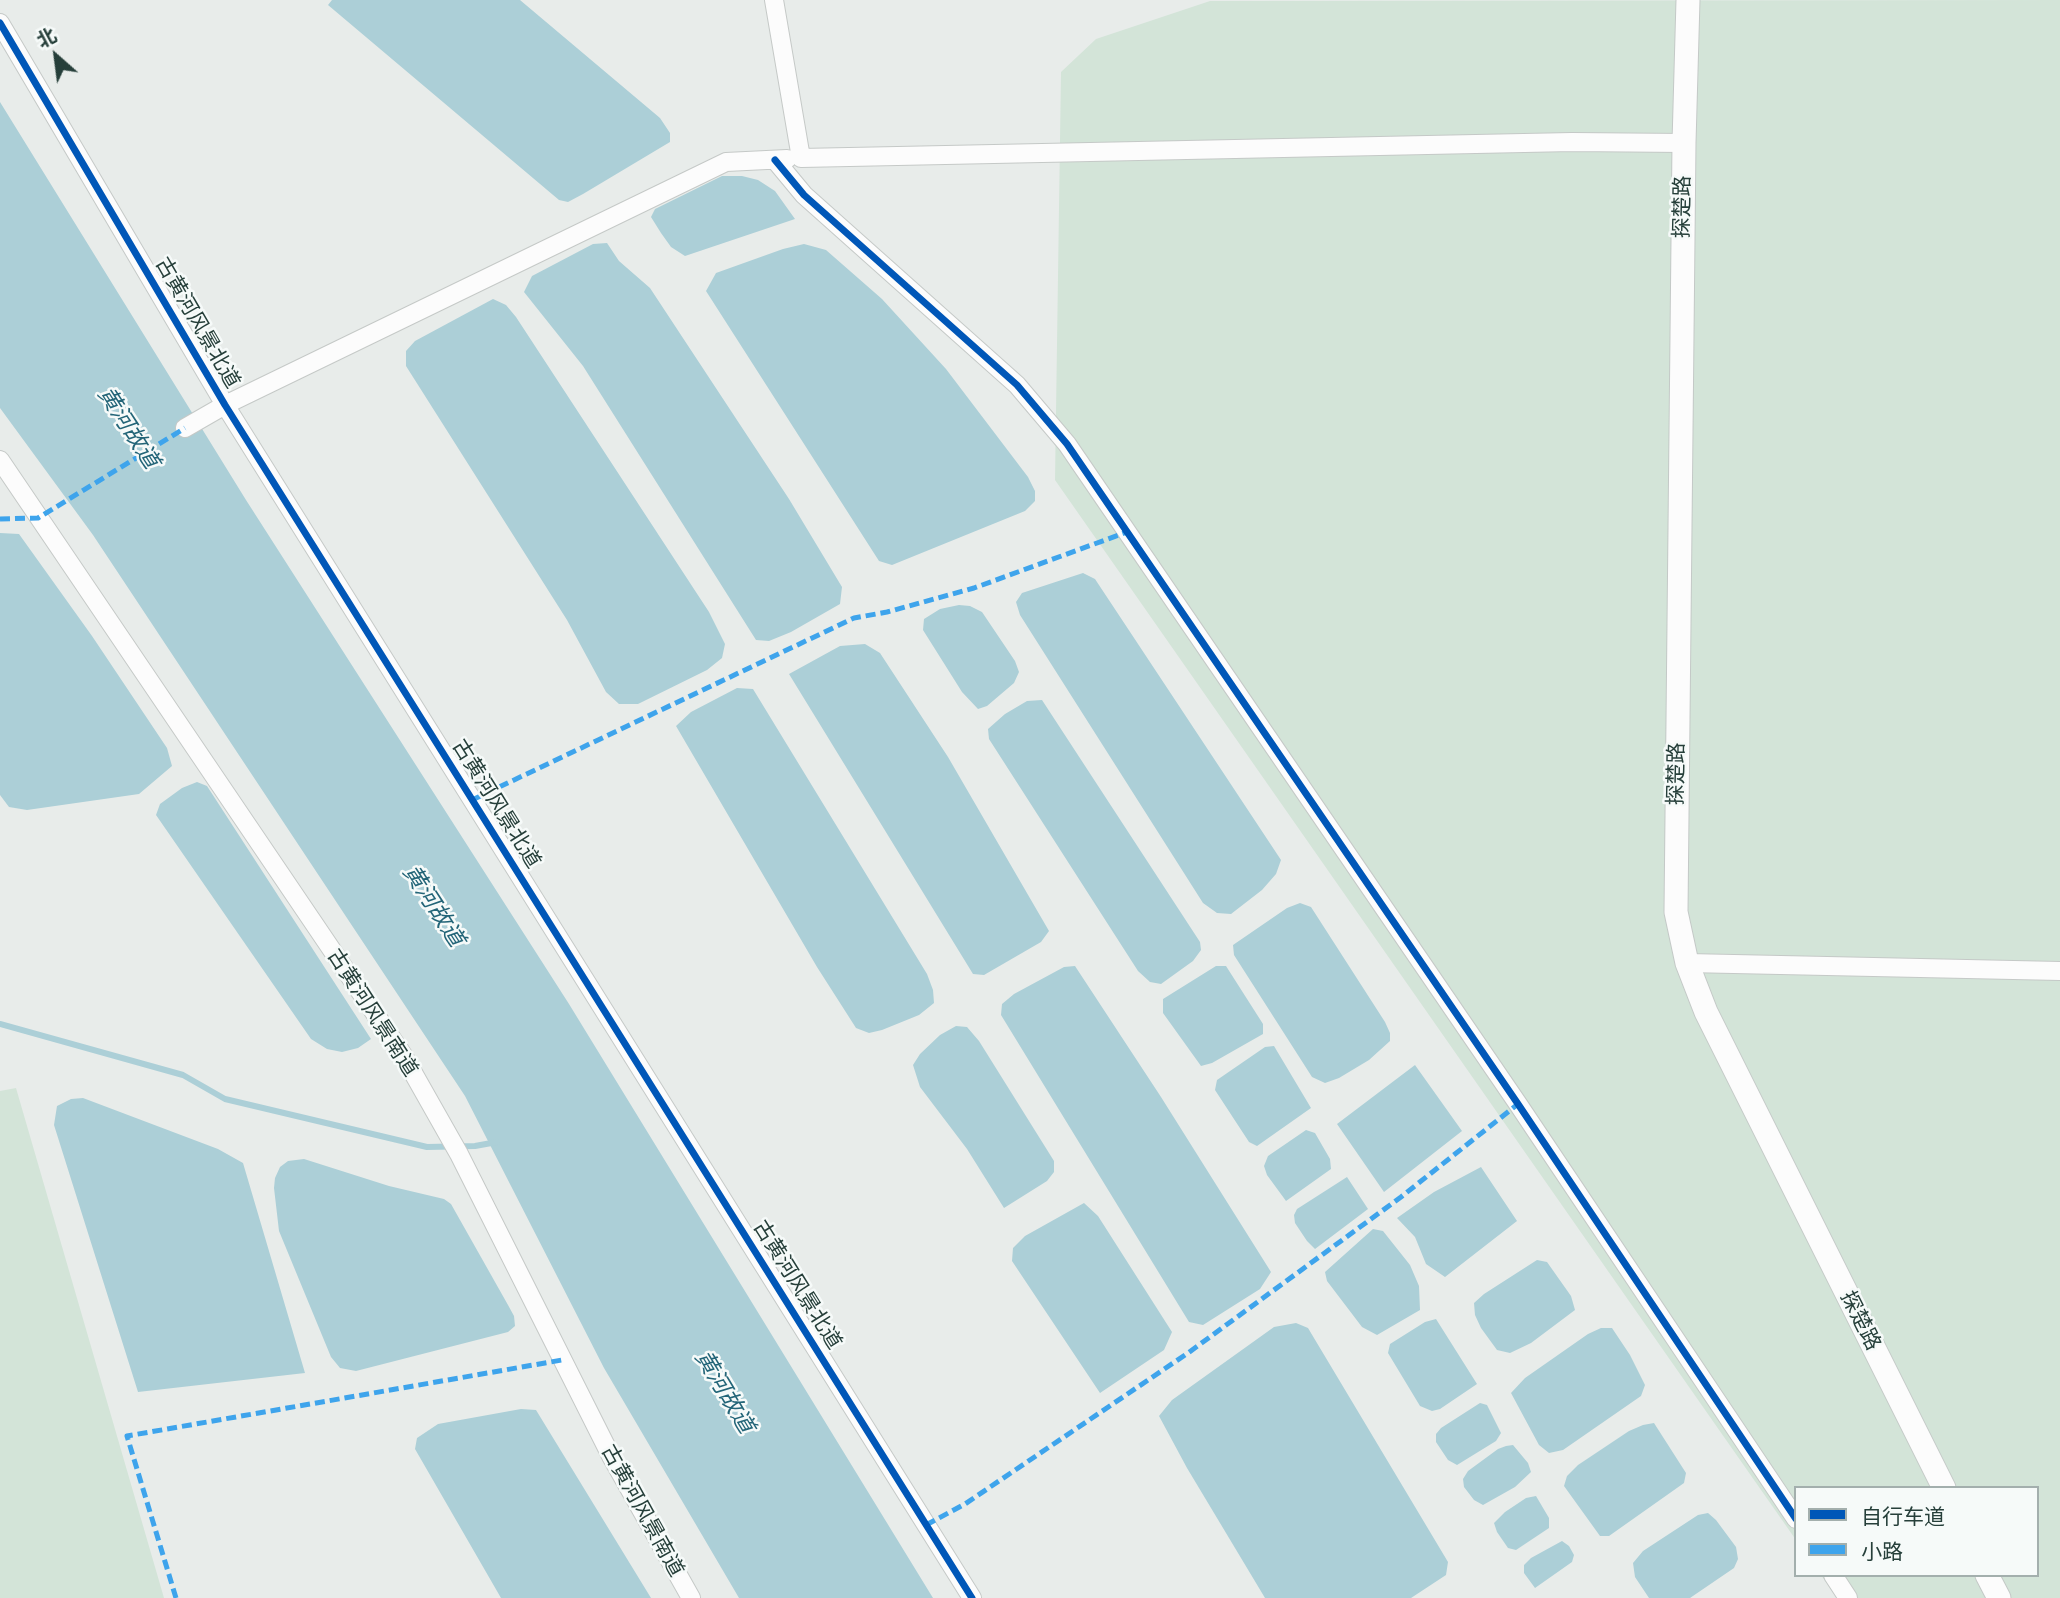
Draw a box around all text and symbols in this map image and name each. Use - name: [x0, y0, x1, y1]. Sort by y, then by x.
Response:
- north arrow: [21, 21, 91, 91]
- text: 北: [32, 22, 61, 53]
- street label: 探楚路: [1670, 175, 1696, 239]
- street label: 古黄河风景北道: [149, 253, 245, 393]
- water label: 黄河故道: [91, 382, 165, 474]
- street label: 古黄河风景北道: [446, 735, 546, 873]
- street label: 探楚路: [1664, 742, 1690, 806]
- water label: 黄河故道: [396, 860, 470, 952]
- street label: 古黄河风景南道: [321, 944, 423, 1082]
- street label: 古黄河风景北道: [747, 1216, 847, 1354]
- street label: 探楚路: [1834, 1287, 1886, 1355]
- water label: 黄河故道: [688, 1345, 760, 1439]
- street label: 古黄河风景南道: [595, 1441, 689, 1581]
- legend: [1794, 1486, 2039, 1577]
- text: 自行车道: [1861, 1502, 1945, 1530]
- text: 小路: [1861, 1537, 1903, 1565]

